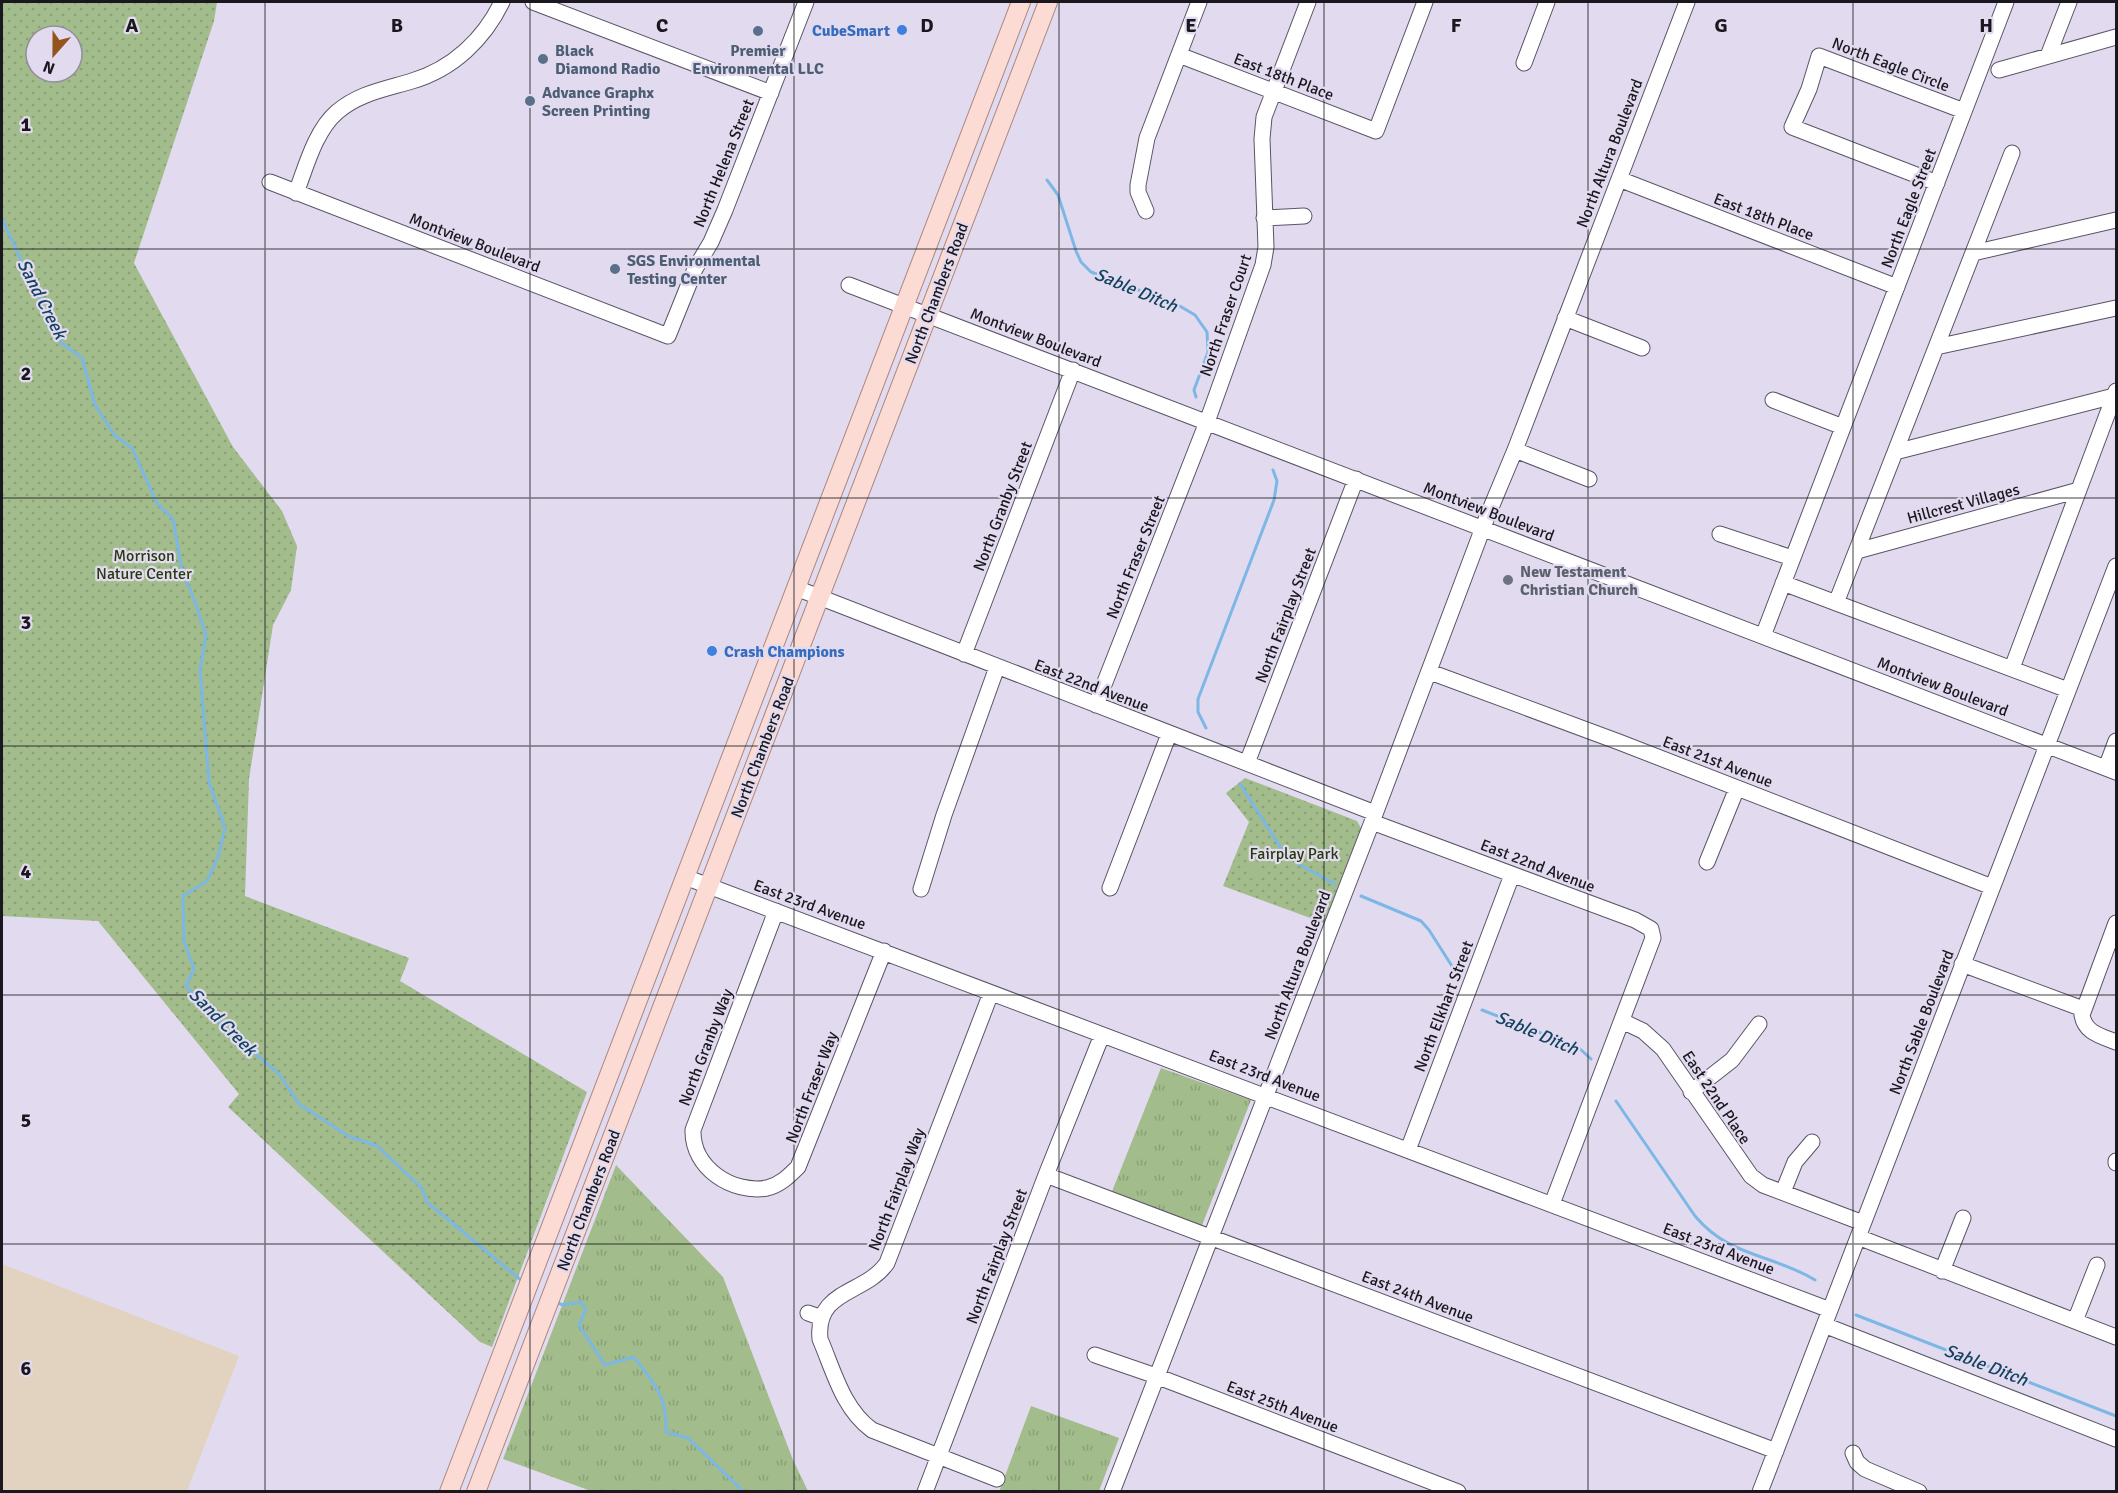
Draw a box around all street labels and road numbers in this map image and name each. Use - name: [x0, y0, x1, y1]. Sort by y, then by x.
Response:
- street label: North Eagle Circle: [1829, 33, 1952, 97]
- street label: East 18th Place: [1231, 49, 1337, 105]
- street label: North Altura Boulevard: [1572, 76, 1648, 231]
- street label: North Helena Street: [689, 96, 759, 230]
- street label: North Eagle Street: [1877, 145, 1941, 271]
- street label: East 18th Place: [1711, 189, 1817, 245]
- street label: Montview Boulevard: [406, 209, 543, 277]
- street label: North Chambers Road: [901, 220, 973, 367]
- street label: North Fraser Court: [1196, 251, 1256, 379]
- street label: Montview Boulevard: [967, 304, 1104, 372]
- street label: North Granby Street: [969, 438, 1037, 574]
- street label: Montview Boulevard: [1420, 478, 1557, 546]
- street label: Hillcrest Villages: [1905, 479, 2022, 529]
- street label: North Fraser Street: [1102, 492, 1170, 622]
- street label: North Fairplay Street: [1251, 545, 1321, 686]
- street label: Montview Boulevard: [1874, 653, 2011, 721]
- street label: East 22nd Avenue: [1031, 655, 1152, 717]
- street label: North Chambers Road: [727, 674, 799, 821]
- street label: East 21st Avenue: [1660, 732, 1776, 792]
- street label: East 22nd Avenue: [1477, 835, 1598, 897]
- street label: East 23rd Avenue: [751, 875, 869, 935]
- street label: North Altura Boulevard: [1260, 888, 1336, 1043]
- street label: North Elkhart Street: [1410, 938, 1478, 1075]
- street label: North Sable Boulevard: [1885, 947, 1959, 1098]
- street label: North Granby Way: [674, 985, 738, 1109]
- street label: North Fraser Way: [781, 1028, 843, 1146]
- street label: East 23rd Avenue: [1206, 1045, 1323, 1106]
- street label: East 22nd Place: [1678, 1047, 1755, 1148]
- street label: North Fairplay Way: [864, 1125, 930, 1254]
- street label: North Chambers Road: [553, 1127, 625, 1274]
- street label: North Fairplay Street: [962, 1186, 1032, 1327]
- street label: East 23rd Avenue: [1660, 1218, 1777, 1279]
- street label: East 24th Avenue: [1359, 1266, 1476, 1327]
- street label: East 25th Avenue: [1224, 1376, 1341, 1437]

